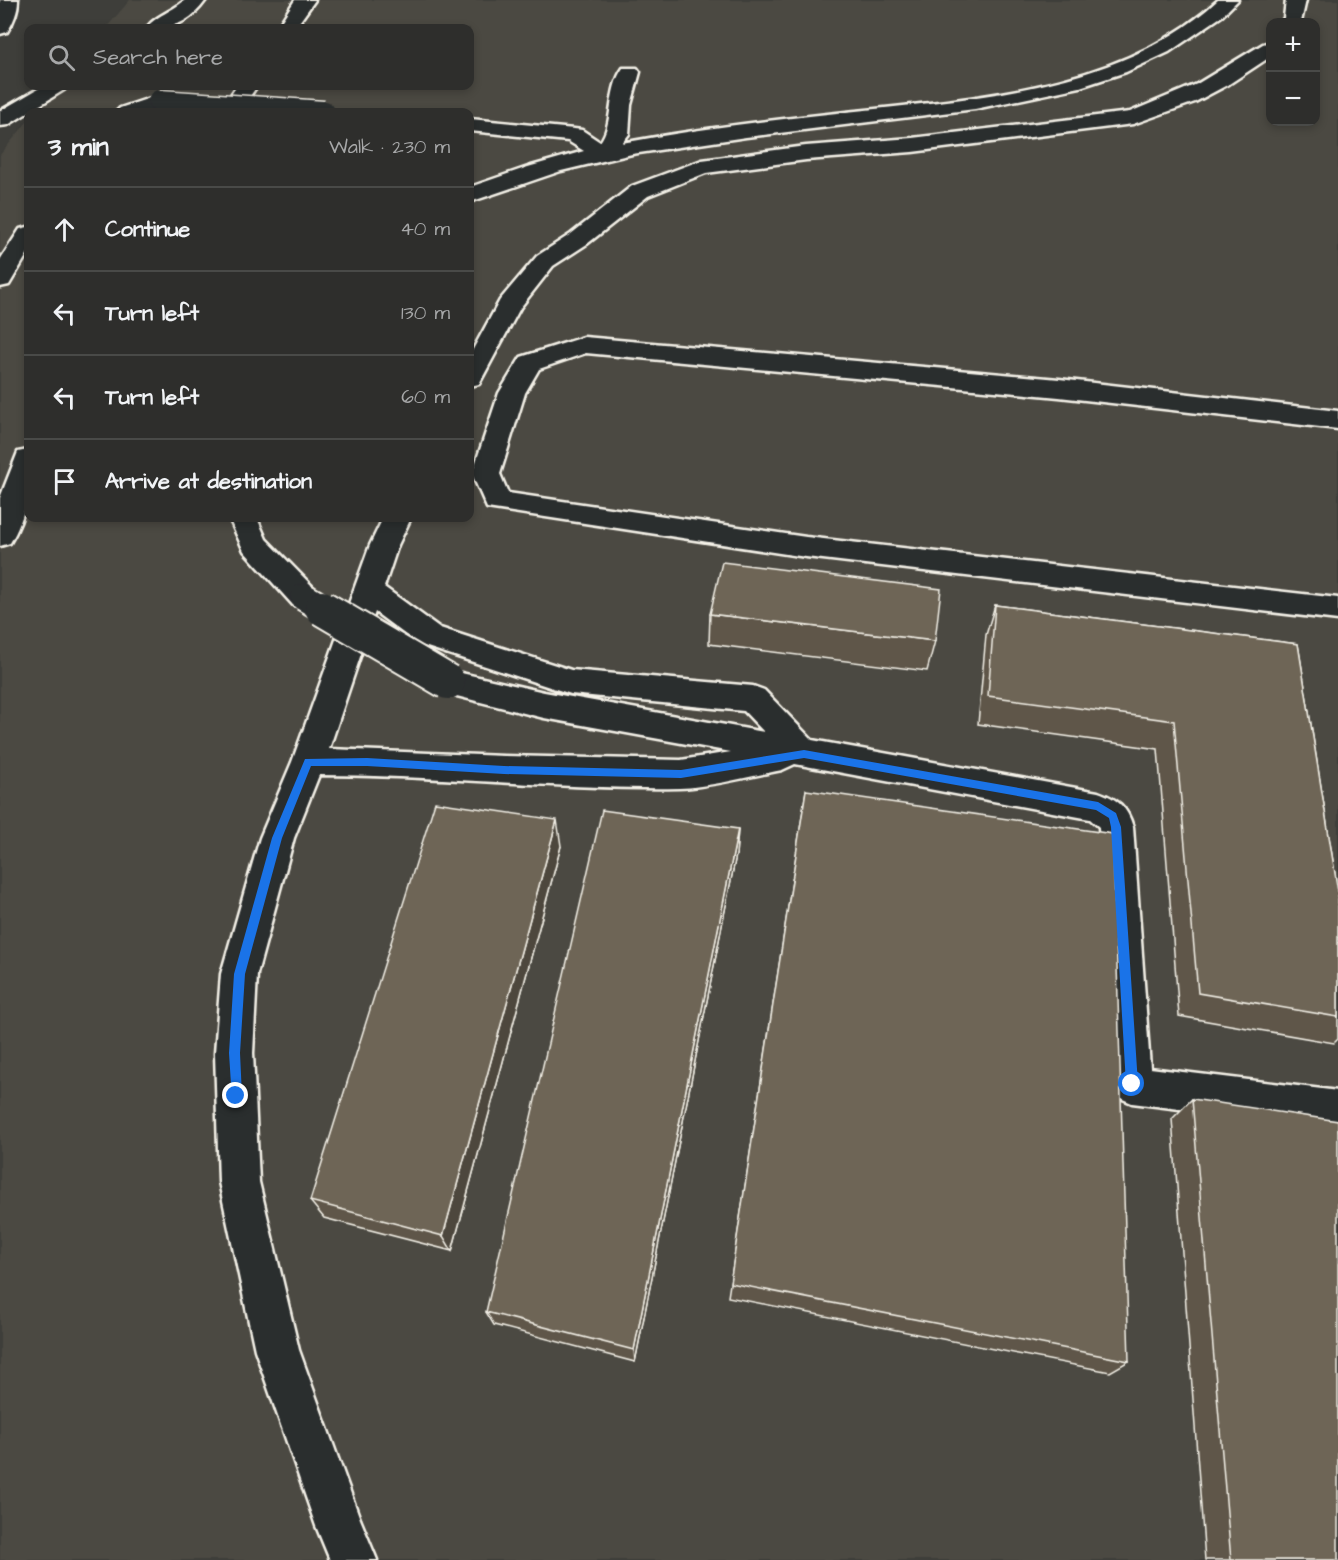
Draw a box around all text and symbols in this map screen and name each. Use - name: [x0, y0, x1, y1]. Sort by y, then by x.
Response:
- map controls: [1266, 18, 1320, 126]
- button: +: [1266, 18, 1320, 72]
- search box: [24, 24, 474, 90]
- icon: search: [45, 41, 78, 74]
- text: Search here: [93, 42, 223, 73]
- button: −: [1266, 72, 1320, 126]
- text: 3 min: [48, 129, 109, 165]
- text: Walk · 230 m: [329, 133, 450, 161]
- icon: ahead: [48, 213, 81, 246]
- text: Continue: [105, 214, 190, 245]
- text: 40 m: [400, 215, 450, 243]
- icon: left: [48, 297, 81, 330]
- text: Turn left: [105, 298, 199, 329]
- text: 130 m: [401, 299, 450, 327]
- icon: left: [48, 381, 81, 414]
- text: Turn left: [105, 382, 199, 413]
- text: 60 m: [401, 383, 450, 411]
- icon: arrive: [48, 465, 81, 498]
- text: Arrive at destination: [105, 466, 312, 497]
- route start: [1118, 1070, 1144, 1096]
- route end: [222, 1082, 248, 1108]

